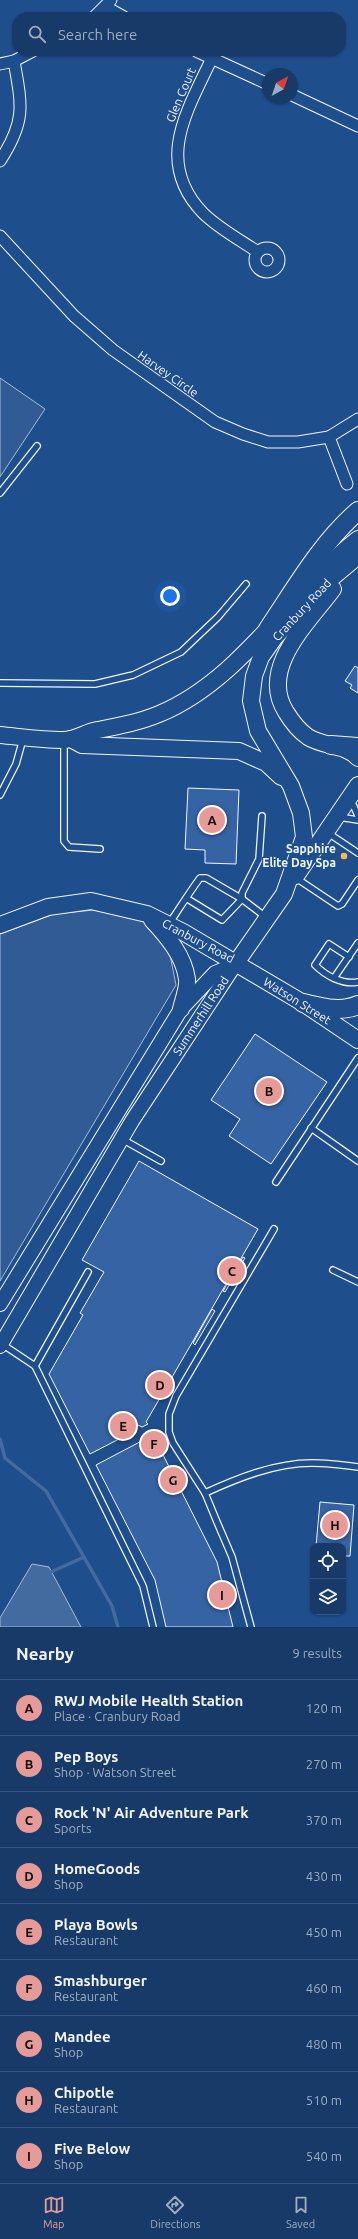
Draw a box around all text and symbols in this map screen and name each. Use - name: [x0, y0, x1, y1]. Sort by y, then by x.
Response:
- search box: [12, 12, 346, 56]
- icon: search: [26, 23, 48, 45]
- text: Search here: [58, 26, 137, 43]
- street label: Glen Court: [163, 65, 198, 124]
- north arrow: [262, 68, 298, 104]
- street label: Harvey Circle: [136, 348, 201, 399]
- street label: Cranbury Road: [270, 576, 334, 643]
- your location: [160, 586, 180, 606]
- pin: A: [199, 805, 225, 835]
- place label: Sapphire Elite Day Spa: [262, 842, 336, 869]
- marker: Sapphire Elite Day Spa: [339, 851, 349, 861]
- street label: Cranbury Road: [160, 916, 237, 965]
- street label: Summerhill Road: [170, 974, 231, 1058]
- street label: Watson Street: [261, 975, 334, 1027]
- pin: B: [256, 1076, 282, 1106]
- pin: C: [219, 1256, 245, 1286]
- pin: D: [147, 1370, 173, 1400]
- pin: E: [110, 1411, 136, 1441]
- pin: F: [141, 1429, 167, 1459]
- pin: G: [160, 1465, 186, 1495]
- pin: H: [322, 1510, 348, 1540]
- map controls: [310, 1543, 346, 1615]
- button: locate: [310, 1543, 346, 1579]
- button: layers: [310, 1579, 346, 1615]
- pin: I: [209, 1580, 235, 1610]
- text: Nearby: [16, 1644, 74, 1663]
- text: 9 results: [292, 1646, 342, 1660]
- text: RWJ Mobile Health Station: [54, 1692, 243, 1709]
- text: A: [24, 1701, 34, 1715]
- text: 120 m: [306, 1701, 342, 1715]
- text: Place · Cranbury Road: [54, 1709, 181, 1723]
- text: Pep Boys: [54, 1748, 118, 1765]
- text: B: [25, 1757, 33, 1771]
- text: 270 m: [306, 1757, 342, 1771]
- text: Shop · Watson Street: [54, 1765, 176, 1779]
- text: Rock 'N' Air Adventure Park: [54, 1804, 249, 1821]
- text: C: [25, 1813, 33, 1827]
- text: 370 m: [306, 1813, 342, 1827]
- text: Sports: [54, 1821, 92, 1835]
- text: HomeGoods: [54, 1860, 140, 1877]
- text: D: [24, 1869, 34, 1883]
- text: 430 m: [306, 1869, 342, 1883]
- text: Shop: [54, 1877, 83, 1891]
- text: Playa Bowls: [54, 1916, 138, 1933]
- text: E: [25, 1925, 33, 1939]
- text: 450 m: [306, 1925, 342, 1939]
- text: Restaurant: [54, 1933, 118, 1947]
- text: Smashburger: [54, 1972, 147, 1989]
- text: F: [25, 1981, 33, 1995]
- text: 460 m: [306, 1981, 342, 1995]
- text: Restaurant: [54, 1989, 118, 2003]
- text: Mandee: [54, 2028, 111, 2045]
- text: G: [25, 2037, 34, 2051]
- text: 480 m: [306, 2037, 342, 2051]
- text: Shop: [54, 2045, 83, 2059]
- text: Chipotle: [54, 2084, 114, 2101]
- text: H: [24, 2093, 34, 2107]
- text: 510 m: [306, 2093, 342, 2107]
- text: Restaurant: [54, 2101, 118, 2115]
- text: Five Below: [54, 2140, 130, 2157]
- text: I: [27, 2149, 31, 2163]
- text: 540 m: [306, 2149, 342, 2163]
- text: Shop: [54, 2157, 83, 2171]
- tab: Map: [43, 2194, 65, 2230]
- tab: Directions: [150, 2194, 200, 2230]
- tab: Saved: [286, 2194, 315, 2230]

